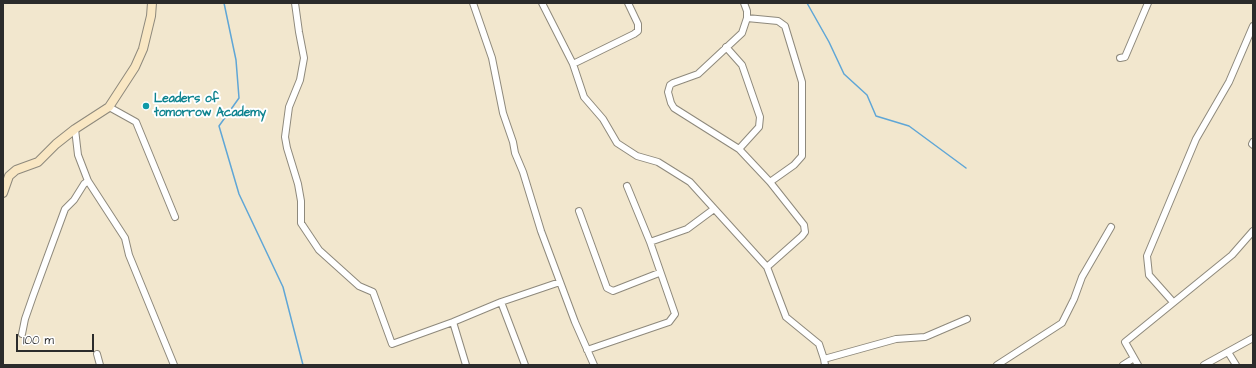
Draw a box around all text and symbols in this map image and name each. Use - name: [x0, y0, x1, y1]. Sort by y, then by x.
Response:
- place label: Leaders of tomorrow Academy: [154, 92, 266, 120]
- marker: Leaders of tomorrow Academy: [141, 101, 151, 111]
- scale bar: [18, 326, 96, 352]
- text: 100 m: [23, 332, 54, 349]

